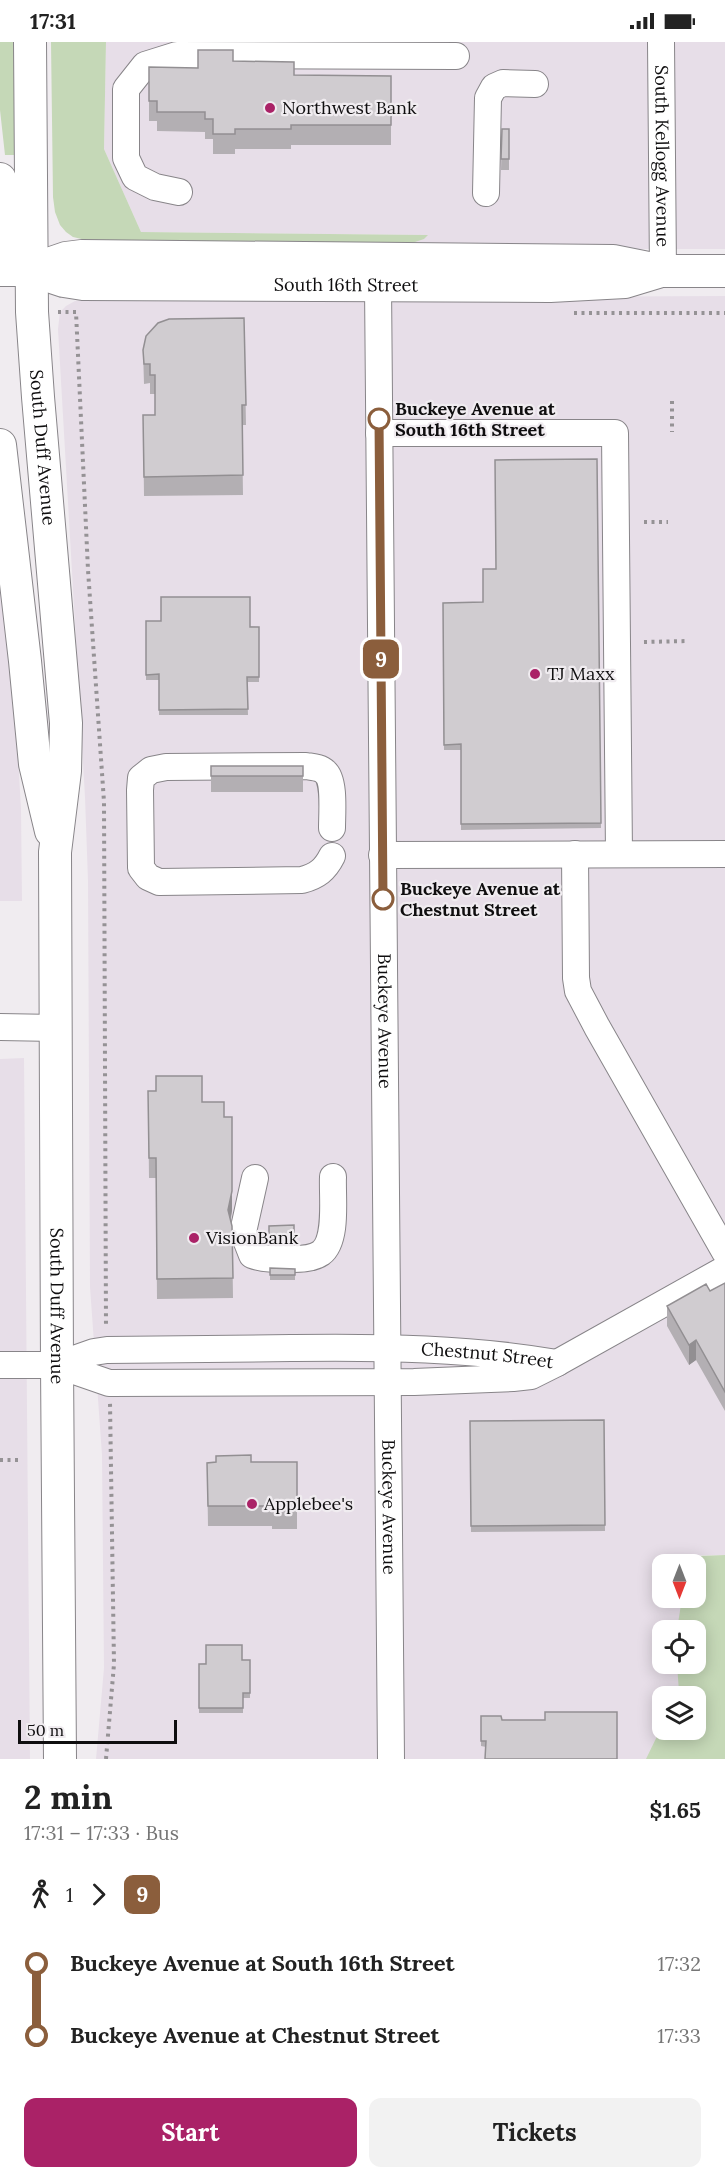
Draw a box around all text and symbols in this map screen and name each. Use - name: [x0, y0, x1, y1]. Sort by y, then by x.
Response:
- text: 17:31: [30, 7, 76, 35]
- street label: South Kellogg Avenue: [650, 65, 675, 247]
- place label: Northwest Bank: [282, 96, 417, 119]
- marker: Northwest Bank: [263, 101, 277, 115]
- street label: South 16th Street: [274, 273, 418, 296]
- street label: South Duff Avenue: [25, 369, 61, 527]
- place label: Buckeye Avenue at South 16th Street: [395, 397, 556, 441]
- marker: Buckeye Avenue at South 16th Street: [368, 408, 390, 430]
- line badge: 9: [362, 640, 400, 678]
- text: 9: [375, 646, 387, 673]
- place label: TJ Maxx: [547, 662, 615, 685]
- marker: TJ Maxx: [528, 667, 542, 681]
- place label: Buckeye Avenue at Chestnut Street: [400, 877, 561, 921]
- marker: Buckeye Avenue at Chestnut Street: [372, 888, 394, 910]
- street label: Buckeye Avenue: [373, 953, 397, 1089]
- place label: VisionBank: [205, 1226, 299, 1249]
- street label: South Duff Avenue: [45, 1228, 69, 1384]
- marker: VisionBank: [187, 1231, 201, 1245]
- street label: Chestnut Street: [421, 1337, 555, 1373]
- street label: Buckeye Avenue: [377, 1439, 401, 1575]
- place label: Applebee's: [263, 1492, 353, 1515]
- marker: Applebee's: [245, 1497, 259, 1511]
- north arrow: [652, 1554, 706, 1608]
- map controls: [652, 1554, 706, 1740]
- button: locate: [652, 1620, 706, 1674]
- button: layers: [652, 1686, 706, 1740]
- scale bar: [18, 1717, 177, 1744]
- text: 50 m: [27, 1720, 64, 1740]
- text: 2 min: [24, 1776, 112, 1818]
- text: $1.65: [649, 1796, 701, 1824]
- text: 17:31 – 17:33 · Bus: [24, 1820, 179, 1845]
- icon: walk: [24, 1878, 57, 1911]
- icon: forward: [82, 1878, 115, 1911]
- text: 9: [136, 1881, 148, 1908]
- text: 1: [66, 1882, 73, 1907]
- text: Buckeye Avenue at South 16th Street: [70, 1949, 455, 1977]
- text: 17:32: [658, 1951, 701, 1976]
- text: Buckeye Avenue at Chestnut Street: [70, 2021, 440, 2049]
- text: 17:33: [657, 2023, 701, 2048]
- button: Start: [24, 2098, 357, 2167]
- button: Tickets: [369, 2098, 701, 2167]

